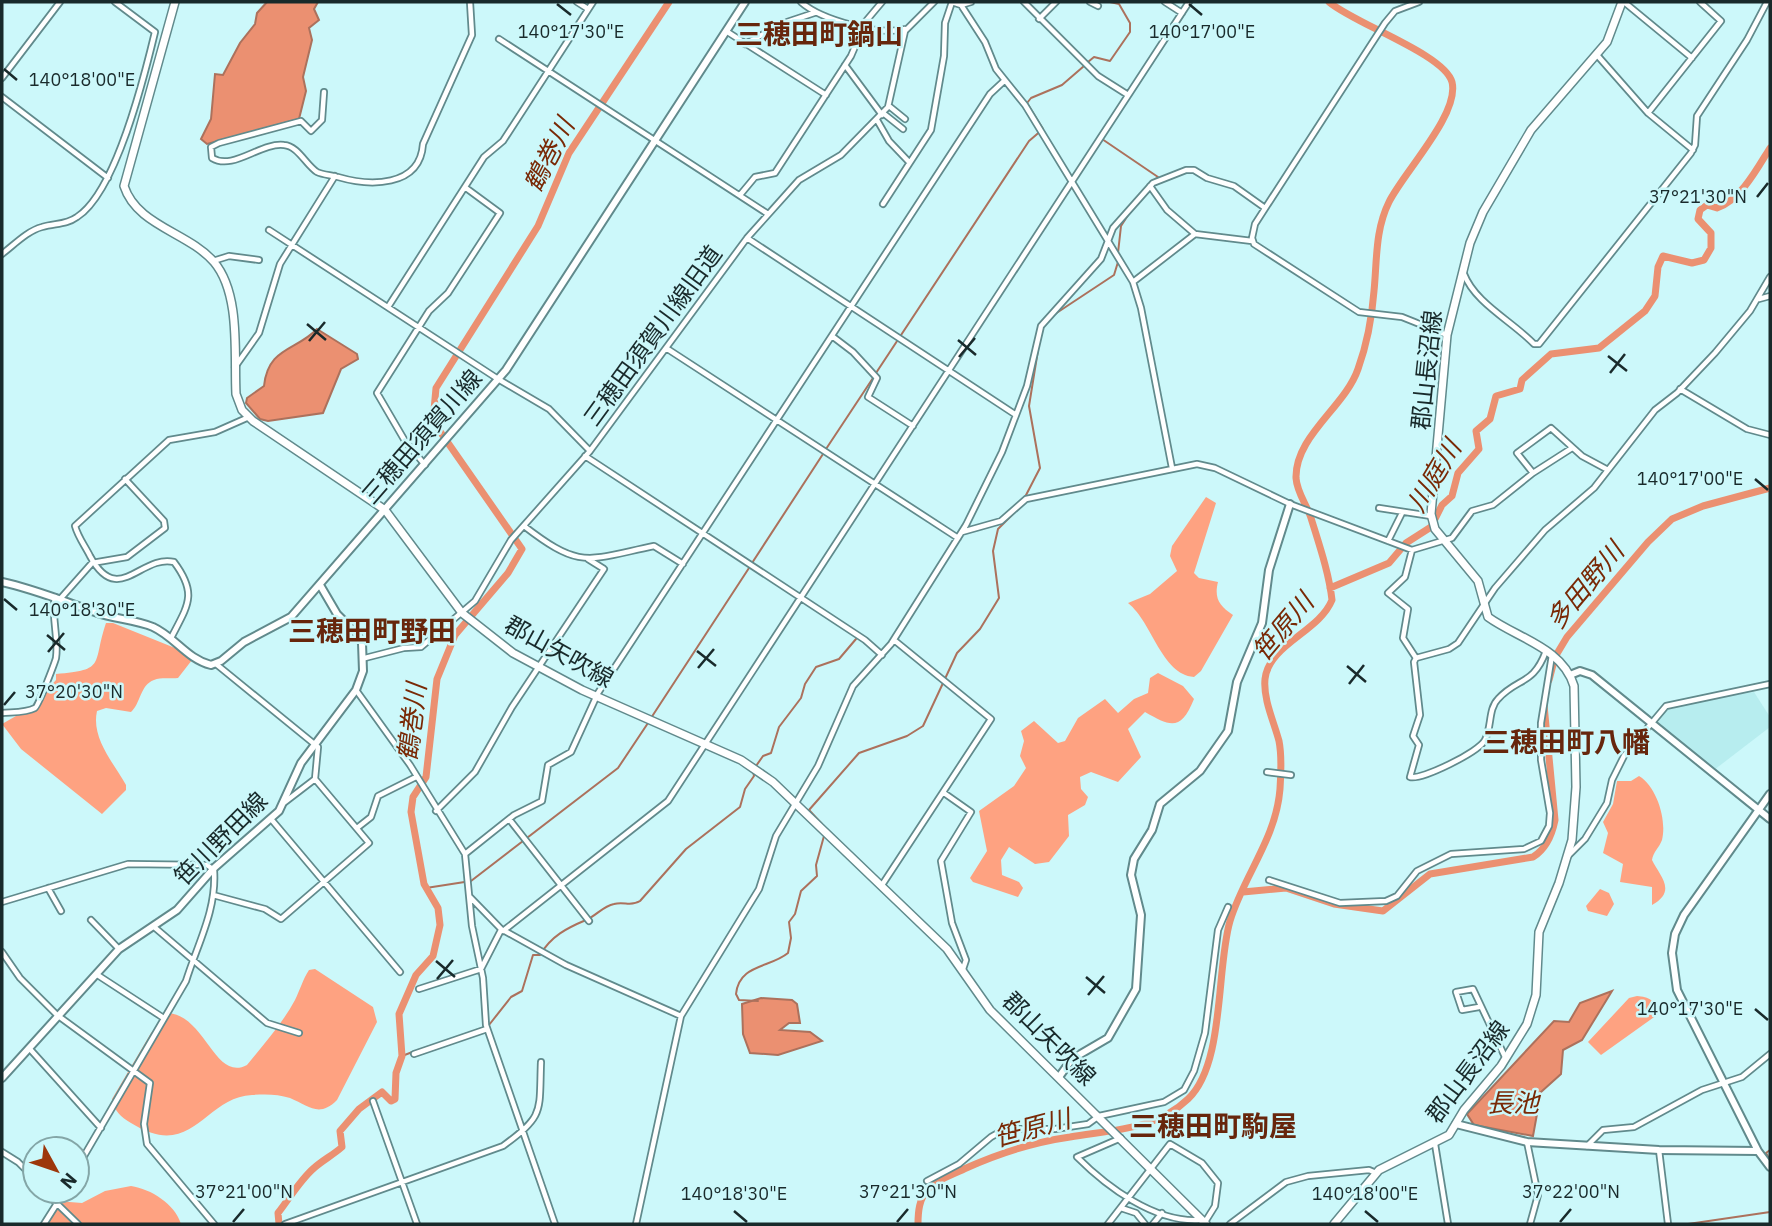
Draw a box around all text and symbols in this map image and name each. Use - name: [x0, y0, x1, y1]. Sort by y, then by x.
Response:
- district label: 三穂田町鍋山: [735, 15, 903, 52]
- text: 140°17'30"E: [518, 20, 624, 43]
- text: 140°17'00"E: [1149, 20, 1255, 43]
- text: 140°18'00"E: [29, 68, 135, 91]
- water label: 鶴巻川: [515, 109, 582, 197]
- text: 37°21'30"N: [1649, 185, 1747, 208]
- street label: 三穂田須賀川線旧道: [576, 239, 729, 432]
- street label: 郡山長沼線: [1404, 309, 1448, 431]
- street label: 三穂田須賀川線: [354, 362, 488, 510]
- water label: 川庭川: [1398, 431, 1469, 518]
- text: 140°17'00"E: [1637, 467, 1743, 490]
- water label: 多田野川: [1538, 532, 1633, 636]
- water label: 笹原川: [1244, 583, 1322, 667]
- text: 140°18'30"E: [29, 598, 135, 621]
- street label: 郡山矢吹線: [499, 608, 620, 694]
- district label: 三穂田町野田: [288, 612, 456, 649]
- water label: 鶴巻川: [389, 678, 433, 763]
- text: 37°20'30"N: [25, 680, 123, 703]
- district label: 三穂田町八幡: [1482, 723, 1650, 760]
- street label: 笹川野田線: [167, 785, 274, 892]
- street label: 郡山矢吹線: [996, 985, 1103, 1092]
- text: 140°17'30"E: [1637, 997, 1743, 1020]
- street label: 郡山長沼線: [1418, 1014, 1516, 1129]
- water label: 長池: [1487, 1085, 1542, 1119]
- water label: 笹原川: [990, 1100, 1077, 1154]
- district label: 三穂田町駒屋: [1129, 1107, 1297, 1144]
- north arrow: [21, 1135, 91, 1205]
- text: N: [55, 1168, 83, 1194]
- text: 37°21'00"N: [195, 1180, 293, 1203]
- text: 37°21'30"N: [859, 1180, 957, 1203]
- text: 37°22'00"N: [1522, 1180, 1620, 1203]
- text: 140°18'30"E: [681, 1182, 787, 1205]
- text: 140°18'00"E: [1312, 1182, 1418, 1205]

